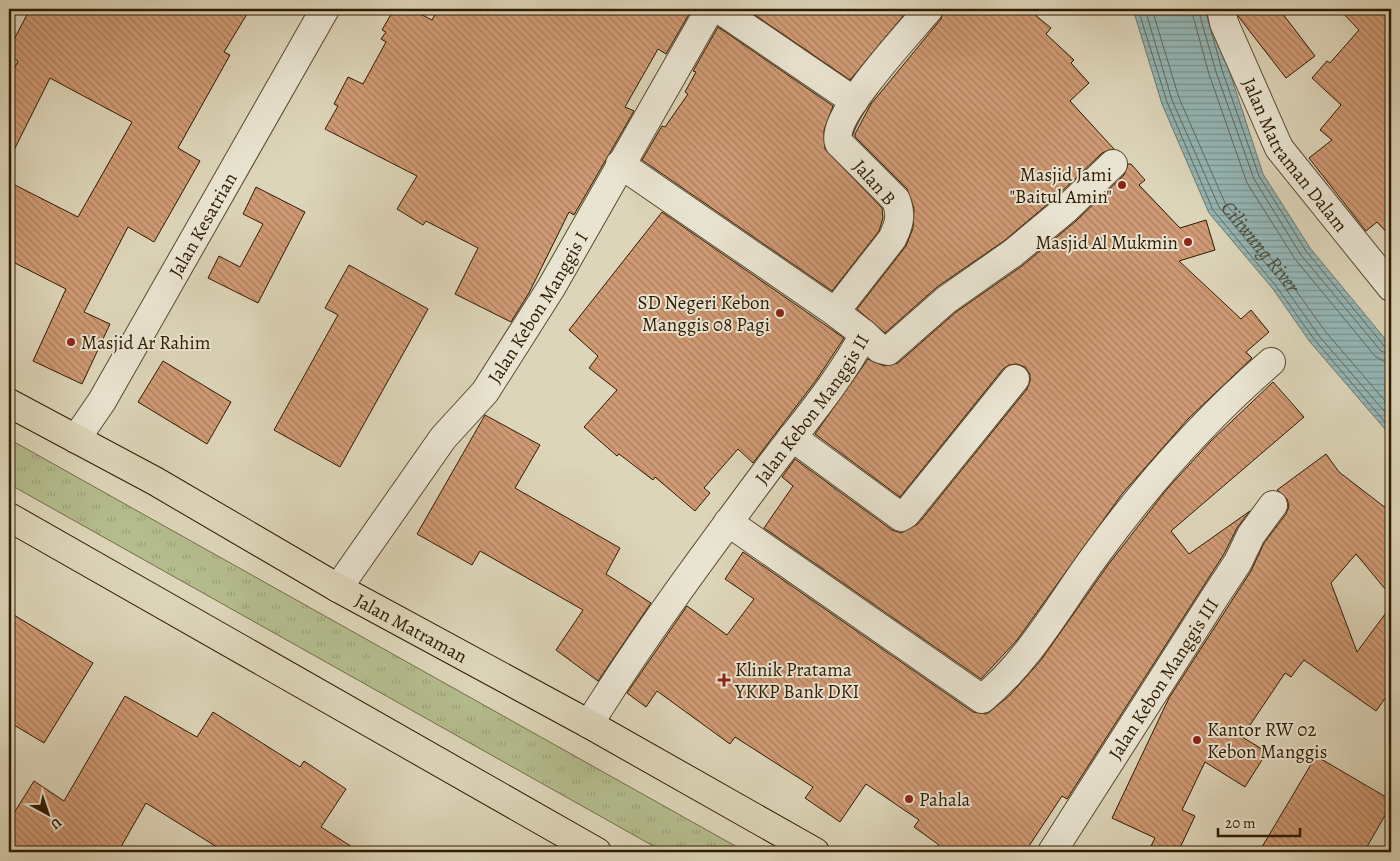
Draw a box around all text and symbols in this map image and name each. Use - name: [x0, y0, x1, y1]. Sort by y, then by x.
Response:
- street label: Jalan Matraman Dalam: [1236, 74, 1354, 238]
- street label: Jalan B: [847, 154, 902, 211]
- place label: Masjid Jami "Baitul Amin": [1009, 162, 1112, 210]
- street label: Jalan Kesatrian: [163, 168, 243, 282]
- marker: Masjid Jami "Baitul Amin": [1116, 179, 1128, 191]
- water label: Ciliwung River: [1215, 195, 1307, 299]
- street label: Jalan Kebon Manggis I: [482, 227, 594, 389]
- place label: Masjid Al Mukmin: [1035, 230, 1178, 256]
- marker: Masjid Al Mukmin: [1182, 236, 1194, 248]
- place label: SD Negeri Kebon Manggis 08 Pagi: [637, 290, 770, 338]
- marker: SD Negeri Kebon Manggis 08 Pagi: [774, 307, 786, 319]
- place label: Masjid Ar Rahim: [81, 330, 211, 356]
- street label: Jalan Kebon Manggis II: [749, 330, 876, 490]
- marker: Masjid Ar Rahim: [65, 336, 77, 348]
- street label: Jalan Matraman: [350, 588, 472, 670]
- street label: Jalan Kebon Manggis III: [1102, 593, 1225, 765]
- place label: Klinik Pratama YKKP Bank DKI: [734, 657, 859, 705]
- marker: Klinik Pratama YKKP Bank DKI: [717, 673, 731, 687]
- place label: Kantor RW 02 Kebon Manggis: [1207, 717, 1327, 765]
- marker: Kantor RW 02 Kebon Manggis: [1191, 734, 1203, 746]
- place label: Pahala: [919, 787, 971, 813]
- north arrow: [22, 788, 72, 838]
- marker: Pahala: [903, 793, 915, 805]
- scale bar: [1218, 806, 1300, 838]
- text: U: [46, 813, 66, 834]
- text: 20 m: [1225, 813, 1256, 833]

